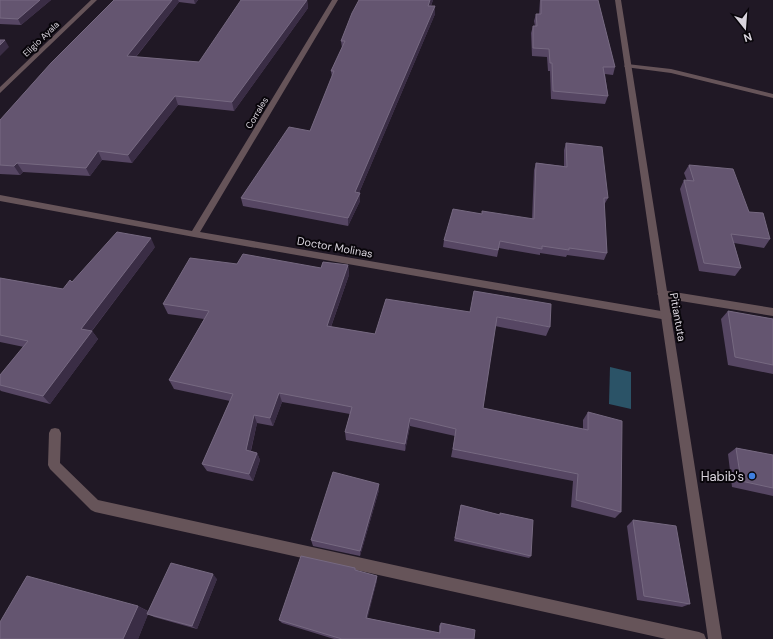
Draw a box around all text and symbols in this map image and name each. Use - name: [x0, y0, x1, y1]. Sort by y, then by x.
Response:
- north arrow: [725, 8, 765, 48]
- street label: Eligio Ayala: [20, 19, 62, 59]
- text: N: [742, 30, 754, 45]
- street label: Corrales: [243, 95, 271, 131]
- street label: Doctor Molinas: [296, 233, 374, 261]
- street label: Pitiantuta: [667, 292, 689, 342]
- place label: Habib's: [701, 468, 744, 485]
- marker: Habib's: [747, 471, 757, 481]

